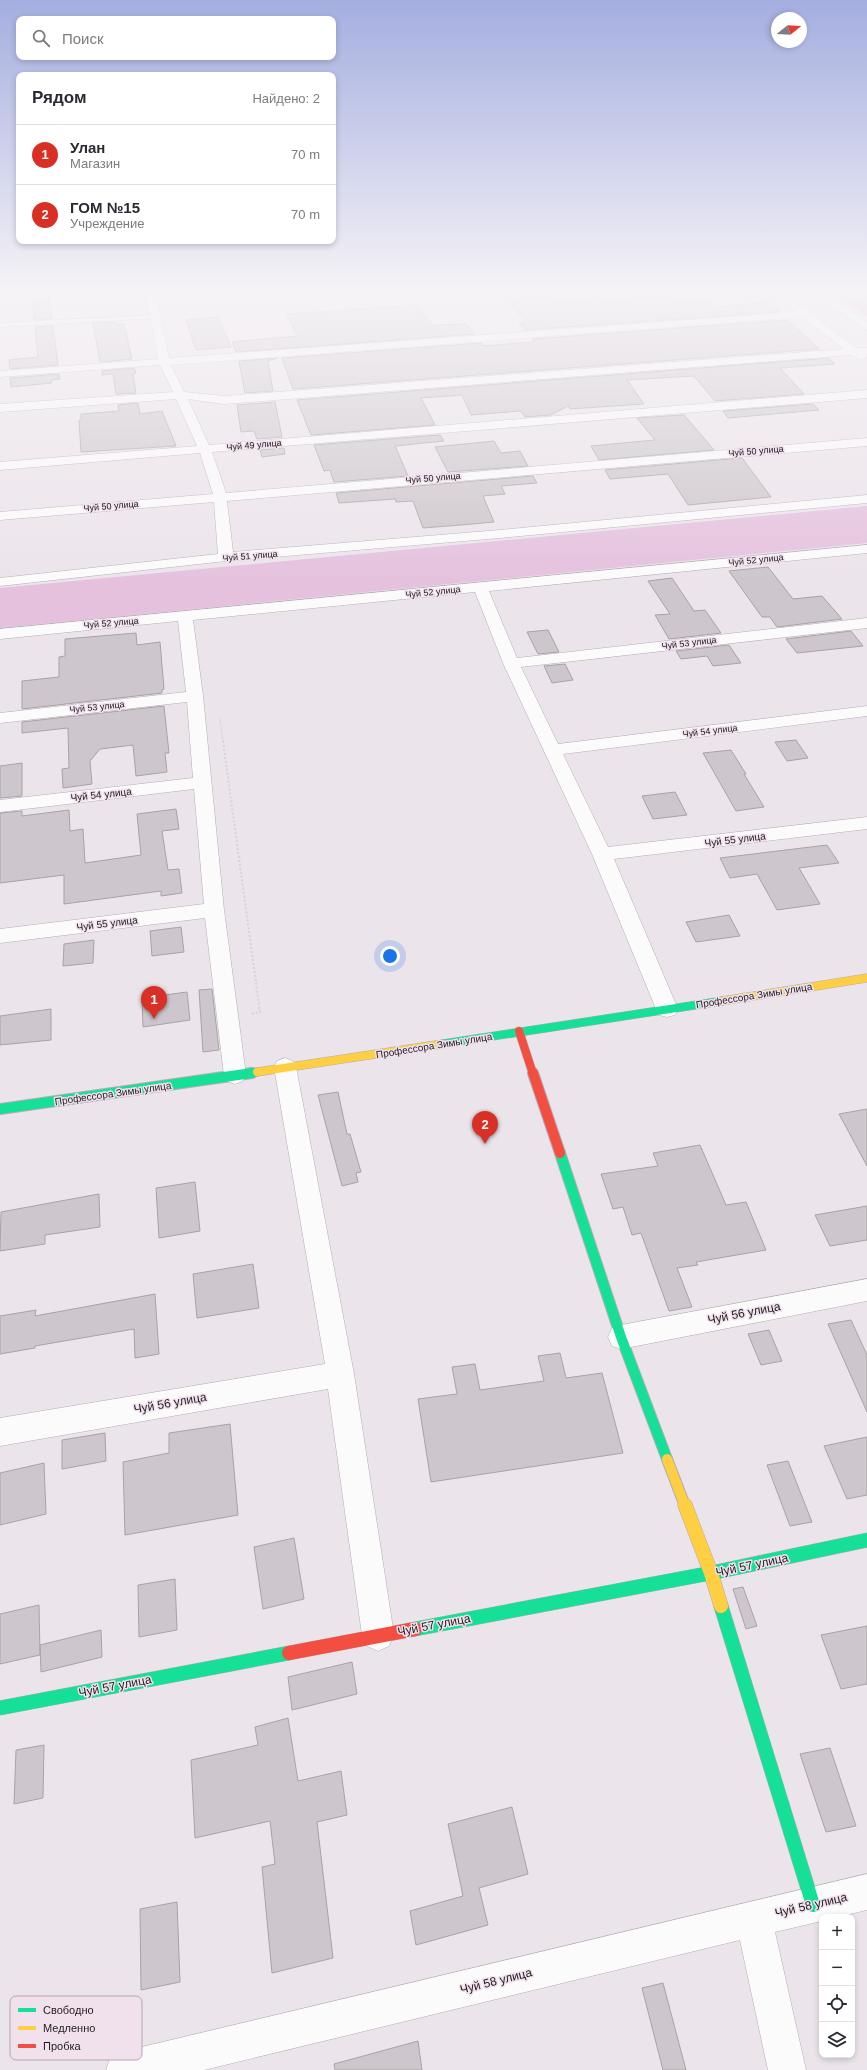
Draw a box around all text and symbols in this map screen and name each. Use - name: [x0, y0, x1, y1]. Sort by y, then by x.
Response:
- north arrow: [771, 12, 807, 48]
- search box: [16, 16, 336, 60]
- icon: search: [30, 27, 52, 49]
- text: Поиск: [62, 30, 104, 47]
- text: Рядом: [32, 88, 87, 107]
- text: Найдено: 2: [252, 91, 320, 106]
- text: Улан: [70, 139, 105, 156]
- text: 1: [41, 147, 49, 162]
- text: 70 m: [291, 147, 320, 162]
- text: Магазин: [70, 156, 120, 171]
- text: ГОМ №15: [70, 199, 140, 216]
- text: 2: [41, 207, 49, 222]
- text: 70 m: [291, 207, 320, 222]
- text: Учреждение: [70, 216, 145, 231]
- street label: Чуй 49 улица: [226, 438, 282, 452]
- street label: Чуй 50 улица: [728, 444, 784, 458]
- street label: Чуй 50 улица: [405, 471, 461, 485]
- street label: Чуй 50 улица: [83, 499, 139, 513]
- street label: Чуй 51 улица: [222, 549, 278, 563]
- street label: Чуй 52 улица: [728, 552, 784, 568]
- street label: Чуй 52 улица: [405, 584, 461, 600]
- street label: Чуй 52 улица: [83, 616, 139, 630]
- street label: Чуй 53 улица: [661, 635, 717, 651]
- street label: Чуй 53 улица: [69, 699, 125, 715]
- street label: Чуй 54 улица: [682, 723, 738, 739]
- street label: Чуй 54 улица: [70, 786, 133, 803]
- street label: Чуй 55 улица: [704, 830, 767, 849]
- street label: Чуй 55 улица: [76, 914, 139, 933]
- your location: [380, 946, 400, 966]
- street label: Профессора Зимы улица: [695, 981, 813, 1010]
- pin: 1: [141, 986, 167, 1019]
- street label: Профессора Зимы улица: [375, 1031, 493, 1060]
- street label: Профессора Зимы улица: [54, 1080, 173, 1107]
- pin: 2: [472, 1111, 498, 1144]
- street label: Чуй 56 улица: [706, 1299, 782, 1327]
- street label: Чуй 56 улица: [132, 1390, 208, 1416]
- street label: Чуй 57 улица: [714, 1550, 790, 1580]
- street label: Чуй 57 улица: [396, 1611, 472, 1639]
- street label: Чуй 57 улица: [77, 1672, 153, 1700]
- street label: Чуй 58 улица: [774, 1890, 849, 1920]
- map controls: [819, 1914, 855, 2058]
- button: +: [819, 1914, 855, 1950]
- button: −: [819, 1950, 855, 1986]
- street label: Чуй 58 улица: [459, 1965, 534, 1997]
- button: locate: [819, 1986, 855, 2022]
- legend: [10, 1996, 142, 2060]
- text: Свободно: [43, 2004, 94, 2016]
- text: Медленно: [43, 2022, 95, 2034]
- button: layers: [819, 2022, 855, 2058]
- text: Пробка: [43, 2040, 81, 2052]

